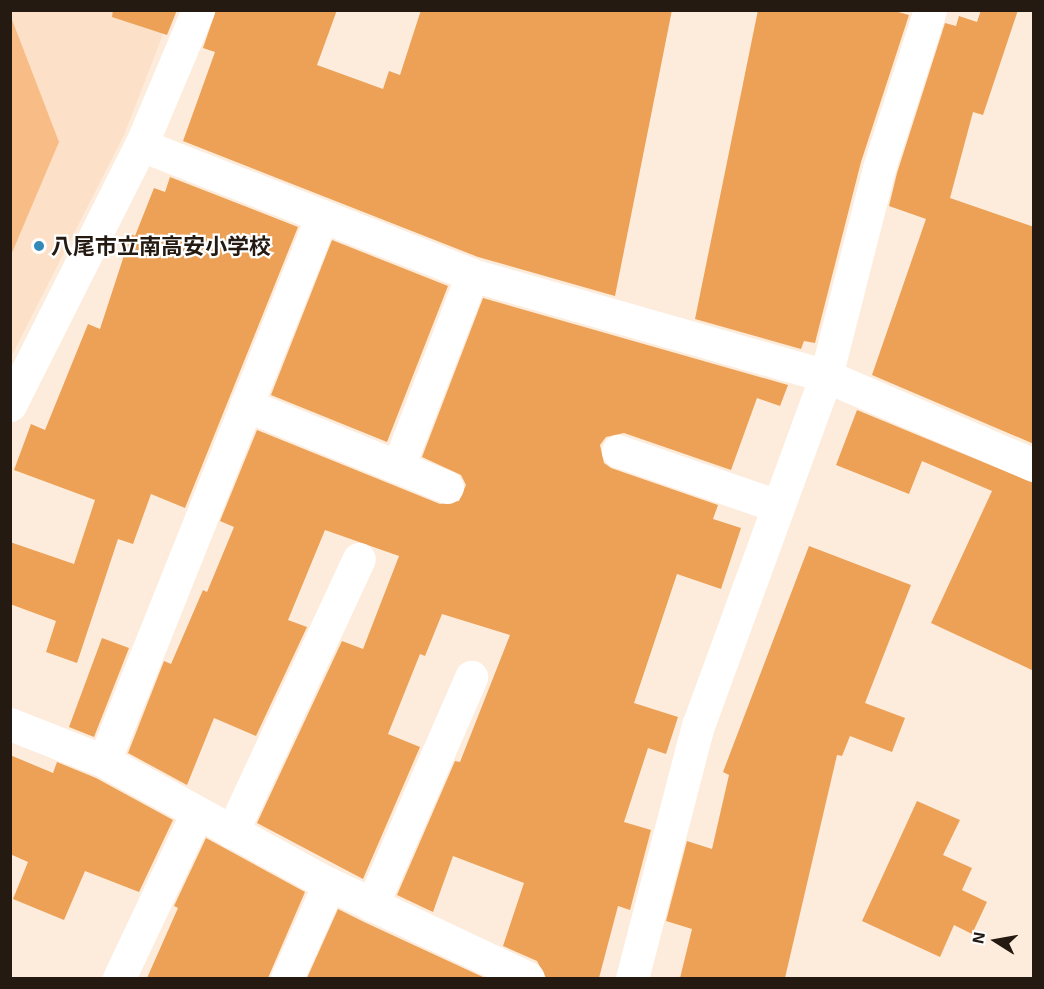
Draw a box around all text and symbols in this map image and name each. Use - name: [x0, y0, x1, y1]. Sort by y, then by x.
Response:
- place label: 八尾市立南高安小学校: [51, 233, 271, 259]
- marker: 八尾市立南高安小学校: [32, 239, 46, 253]
- north arrow: [966, 911, 1026, 971]
- text: N: [967, 930, 988, 945]

